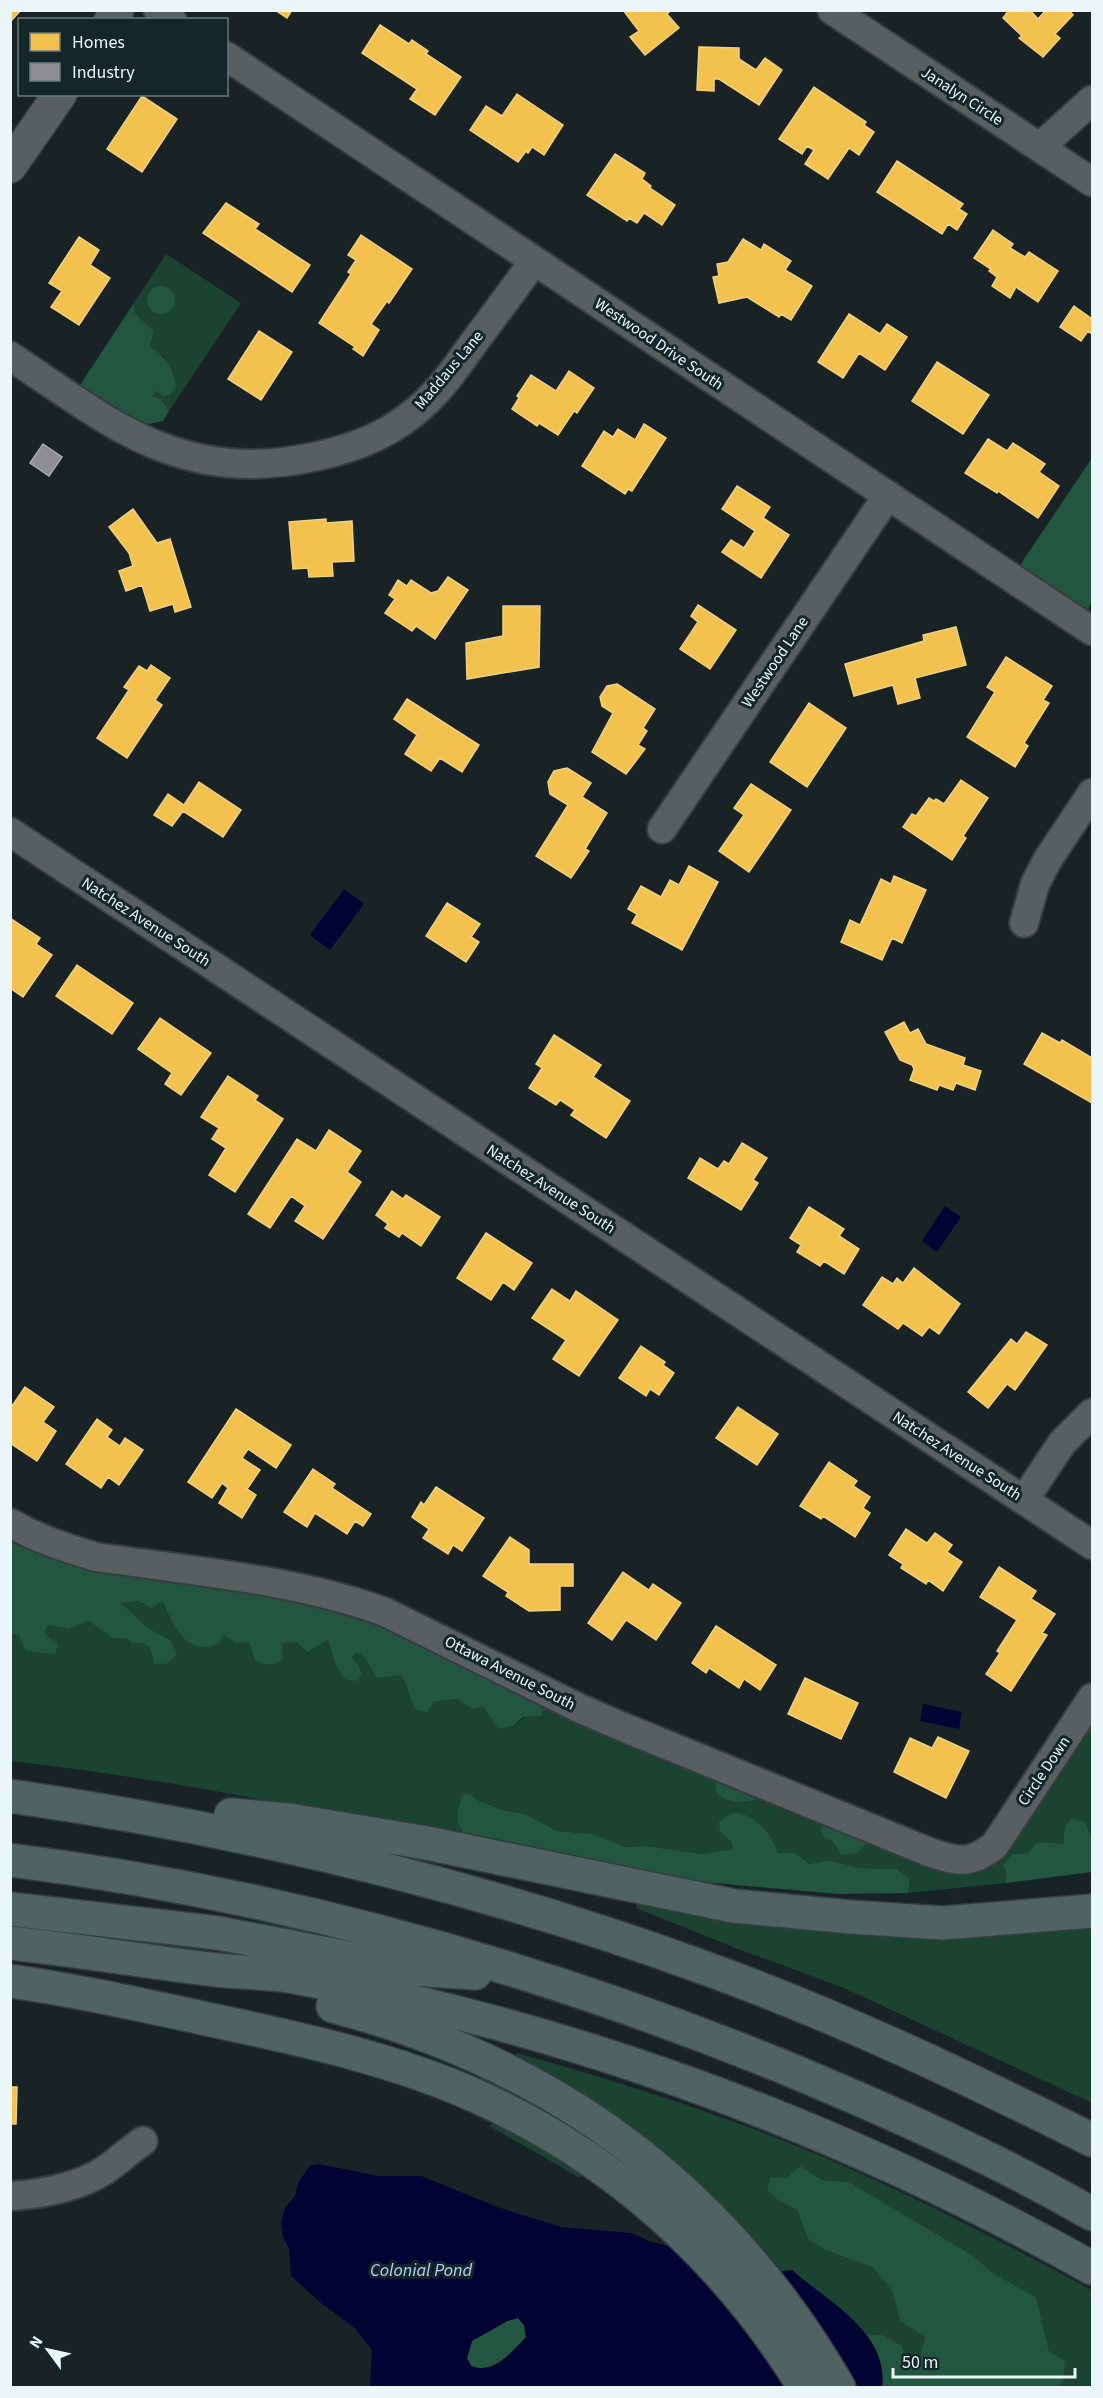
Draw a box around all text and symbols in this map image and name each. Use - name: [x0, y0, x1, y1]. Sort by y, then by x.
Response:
- legend: [18, 18, 228, 96]
- text: Homes: [72, 30, 125, 55]
- text: Industry: [72, 60, 135, 85]
- street label: Janalyn Circle: [917, 61, 1007, 131]
- street label: Westwood Drive South: [590, 293, 728, 395]
- street label: Maddaus Lane: [410, 326, 489, 414]
- street label: Westwood Lane: [736, 612, 814, 712]
- street label: Natchez Avenue South: [77, 872, 215, 972]
- street label: Natchez Avenue South: [482, 1139, 620, 1239]
- street label: Natchez Avenue South: [888, 1406, 1026, 1506]
- street label: Ottawa Avenue South: [441, 1631, 579, 1715]
- street label: Circle Down: [1013, 1732, 1075, 1810]
- water label: Colonial Pond: [370, 2258, 472, 2283]
- north arrow: [18, 2320, 78, 2380]
- text: N: [24, 2332, 48, 2353]
- scale bar: [893, 2341, 1074, 2379]
- text: 50 m: [902, 2350, 938, 2375]

